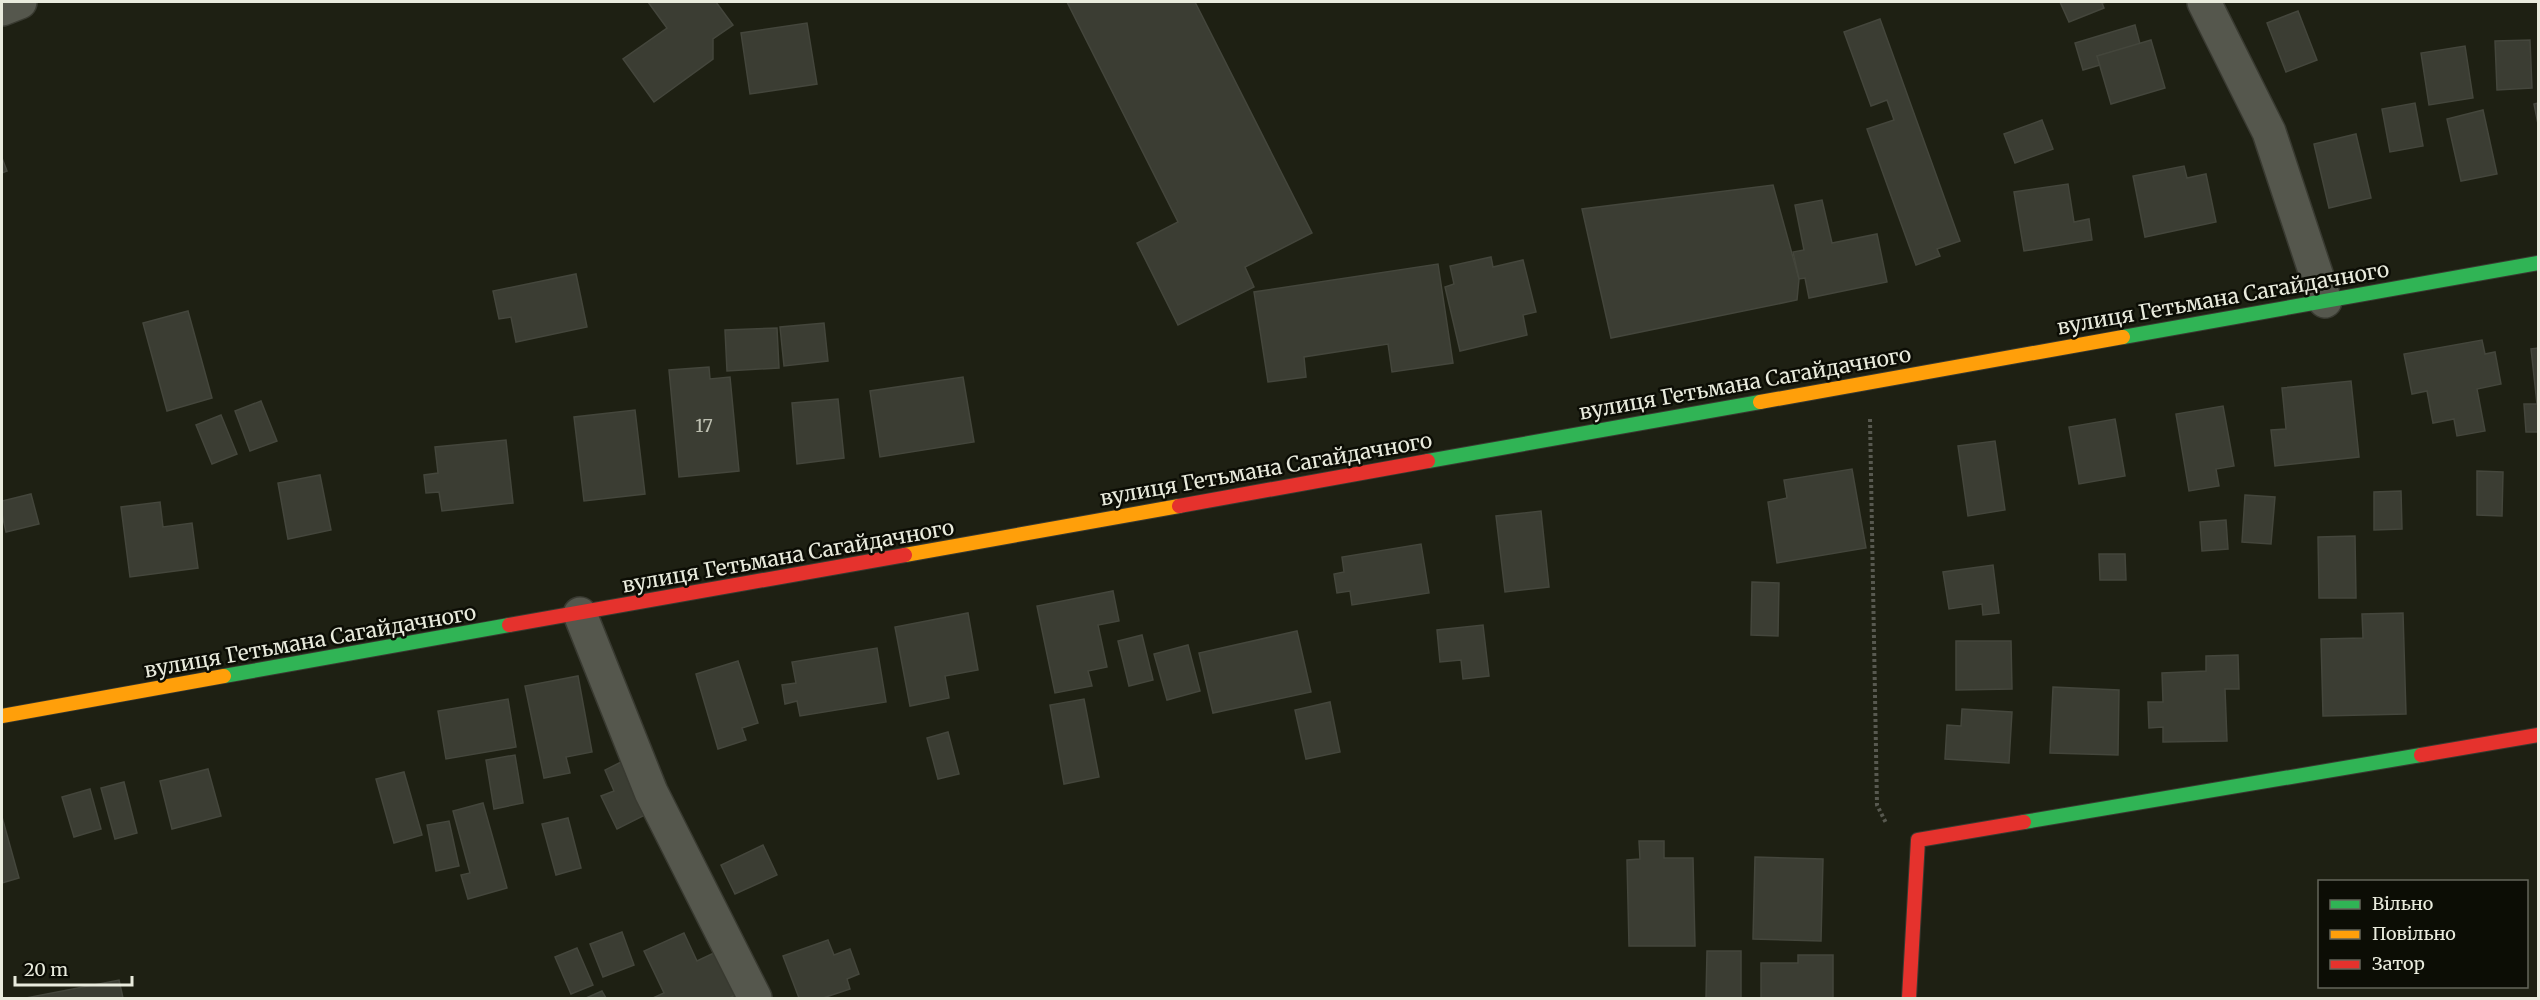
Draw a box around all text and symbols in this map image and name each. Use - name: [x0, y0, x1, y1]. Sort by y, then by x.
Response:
- street label: вулиця Гетьмана Сагайдачного: [2055, 255, 2391, 341]
- street label: вулиця Гетьмана Сагайдачного: [1577, 340, 1913, 426]
- house number: 17: [695, 414, 713, 437]
- street label: вулиця Гетьмана Сагайдачного: [1098, 426, 1434, 512]
- street label: вулиця Гетьмана Сагайдачного: [620, 513, 956, 599]
- street label: вулиця Гетьмана Сагайдачного: [142, 598, 478, 684]
- legend: [2318, 880, 2528, 988]
- text: Вільно: [2372, 892, 2433, 915]
- text: Повільно: [2372, 922, 2456, 945]
- scale bar: [15, 949, 132, 987]
- text: Затор: [2372, 952, 2425, 975]
- text: 20 m: [24, 958, 68, 981]

